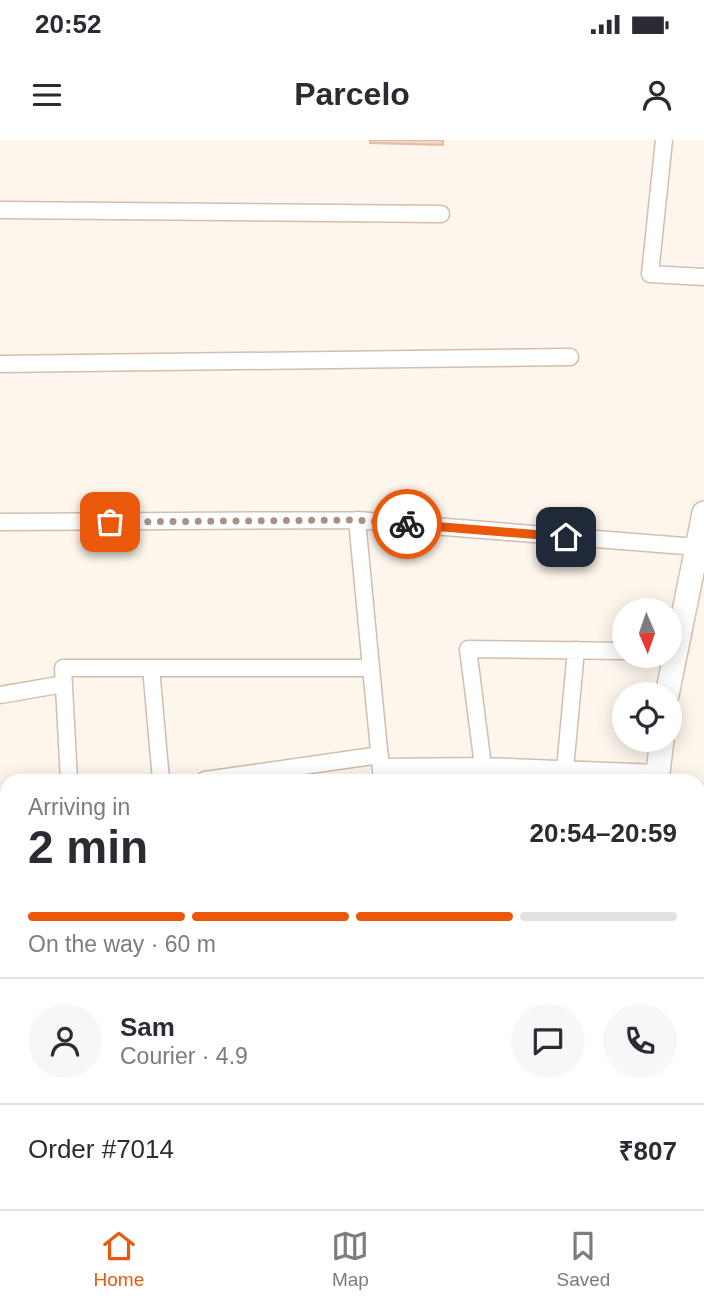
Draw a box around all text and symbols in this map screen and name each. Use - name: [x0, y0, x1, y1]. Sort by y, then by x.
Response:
- text: 20:52: [35, 9, 102, 39]
- icon: menu: [28, 76, 66, 114]
- text: Parcelo: [294, 76, 410, 112]
- icon: person: [638, 76, 676, 114]
- courier: [372, 489, 442, 559]
- pin: [80, 492, 140, 552]
- icon: bag: [91, 503, 129, 541]
- icon: bike: [388, 505, 426, 543]
- pin: [536, 507, 596, 567]
- icon: home: [547, 518, 585, 556]
- north arrow: [612, 598, 682, 668]
- map controls: [612, 598, 682, 752]
- button: locate: [612, 682, 682, 752]
- text: Arriving in: [28, 794, 130, 820]
- text: 20:54–20:59: [530, 818, 677, 848]
- text: 2 min: [28, 821, 148, 873]
- text: On the way · 60 m: [28, 931, 216, 957]
- button: person: [28, 1004, 102, 1078]
- button: chat: [511, 1004, 585, 1078]
- button: phone: [603, 1004, 677, 1078]
- text: Sam: [120, 1012, 175, 1042]
- text: Courier · 4.9: [120, 1043, 248, 1069]
- text: Order #7014: [28, 1134, 174, 1164]
- text: ₹807: [619, 1136, 677, 1166]
- tab: Home: [94, 1227, 144, 1291]
- tab: Map: [331, 1227, 369, 1291]
- tab: Saved: [557, 1227, 610, 1291]

